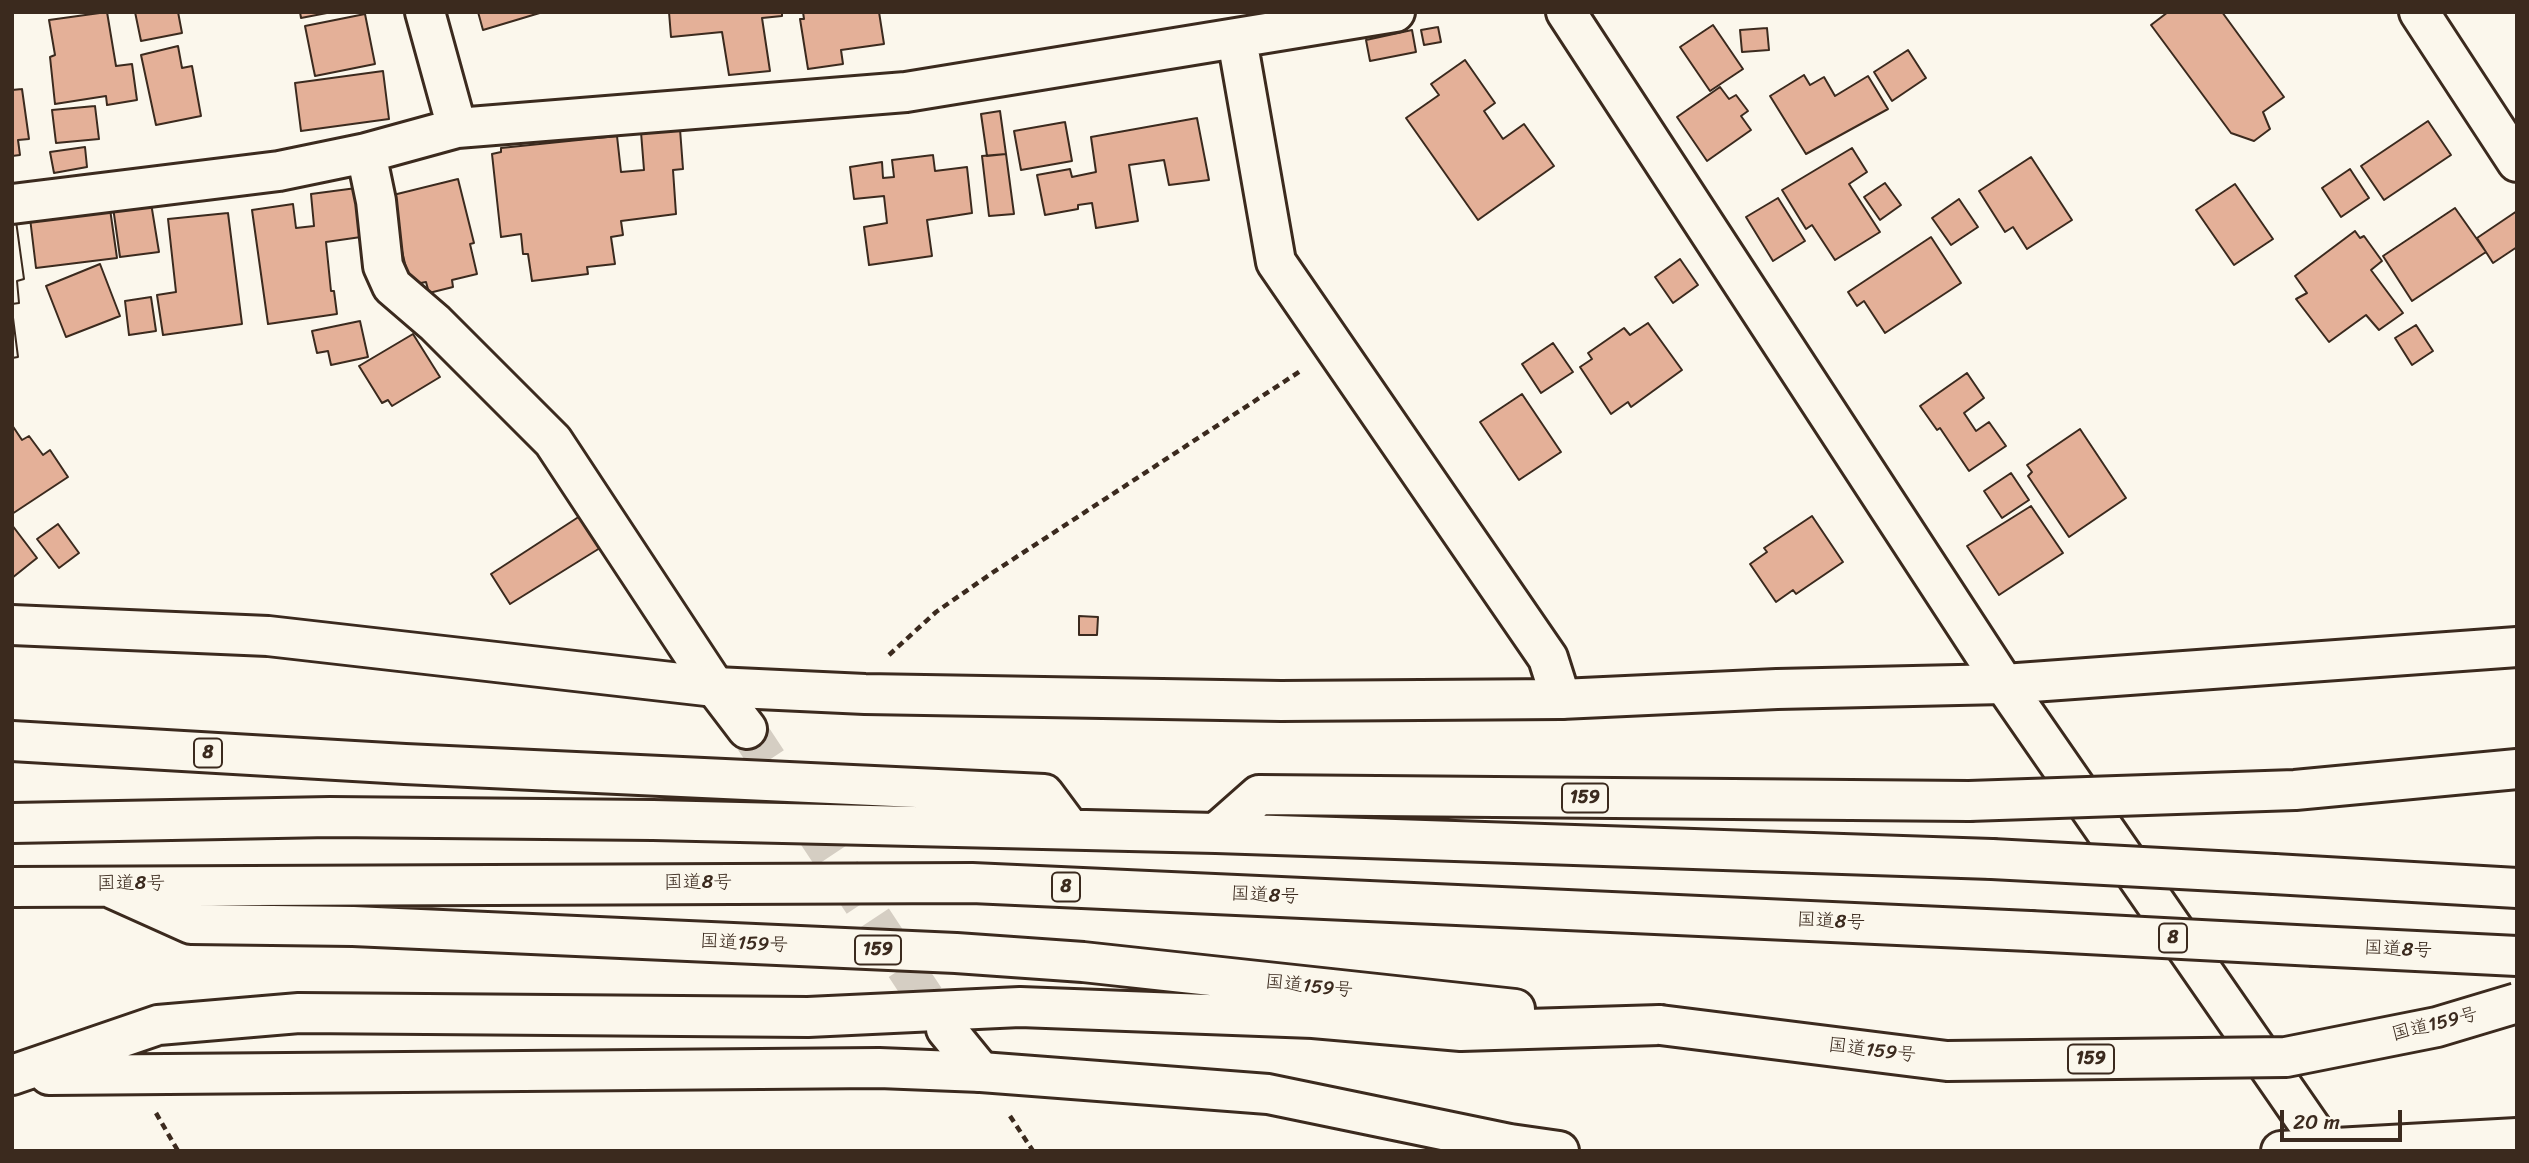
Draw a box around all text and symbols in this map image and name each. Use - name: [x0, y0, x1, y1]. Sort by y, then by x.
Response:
- road number: 8: [194, 738, 222, 768]
- road number: 159: [1562, 784, 1608, 812]
- street label: 国道8号: [664, 872, 732, 894]
- road number: 8: [1052, 872, 1080, 902]
- street label: 国道8号: [97, 873, 165, 895]
- street label: 国道8号: [1230, 883, 1300, 909]
- street label: 国道8号: [1796, 909, 1866, 935]
- road number: 8: [2159, 923, 2187, 953]
- street label: 国道159号: [699, 930, 789, 958]
- road number: 159: [855, 936, 901, 965]
- street label: 国道8号: [2363, 937, 2433, 963]
- street label: 国道159号: [1264, 971, 1354, 1003]
- street label: 国道159号: [2389, 1003, 2481, 1047]
- street label: 国道159号: [1827, 1034, 1917, 1068]
- road number: 159: [2068, 1044, 2114, 1074]
- scale bar: [2284, 1096, 2406, 1140]
- text: 20 m: [2293, 1103, 2340, 1141]

